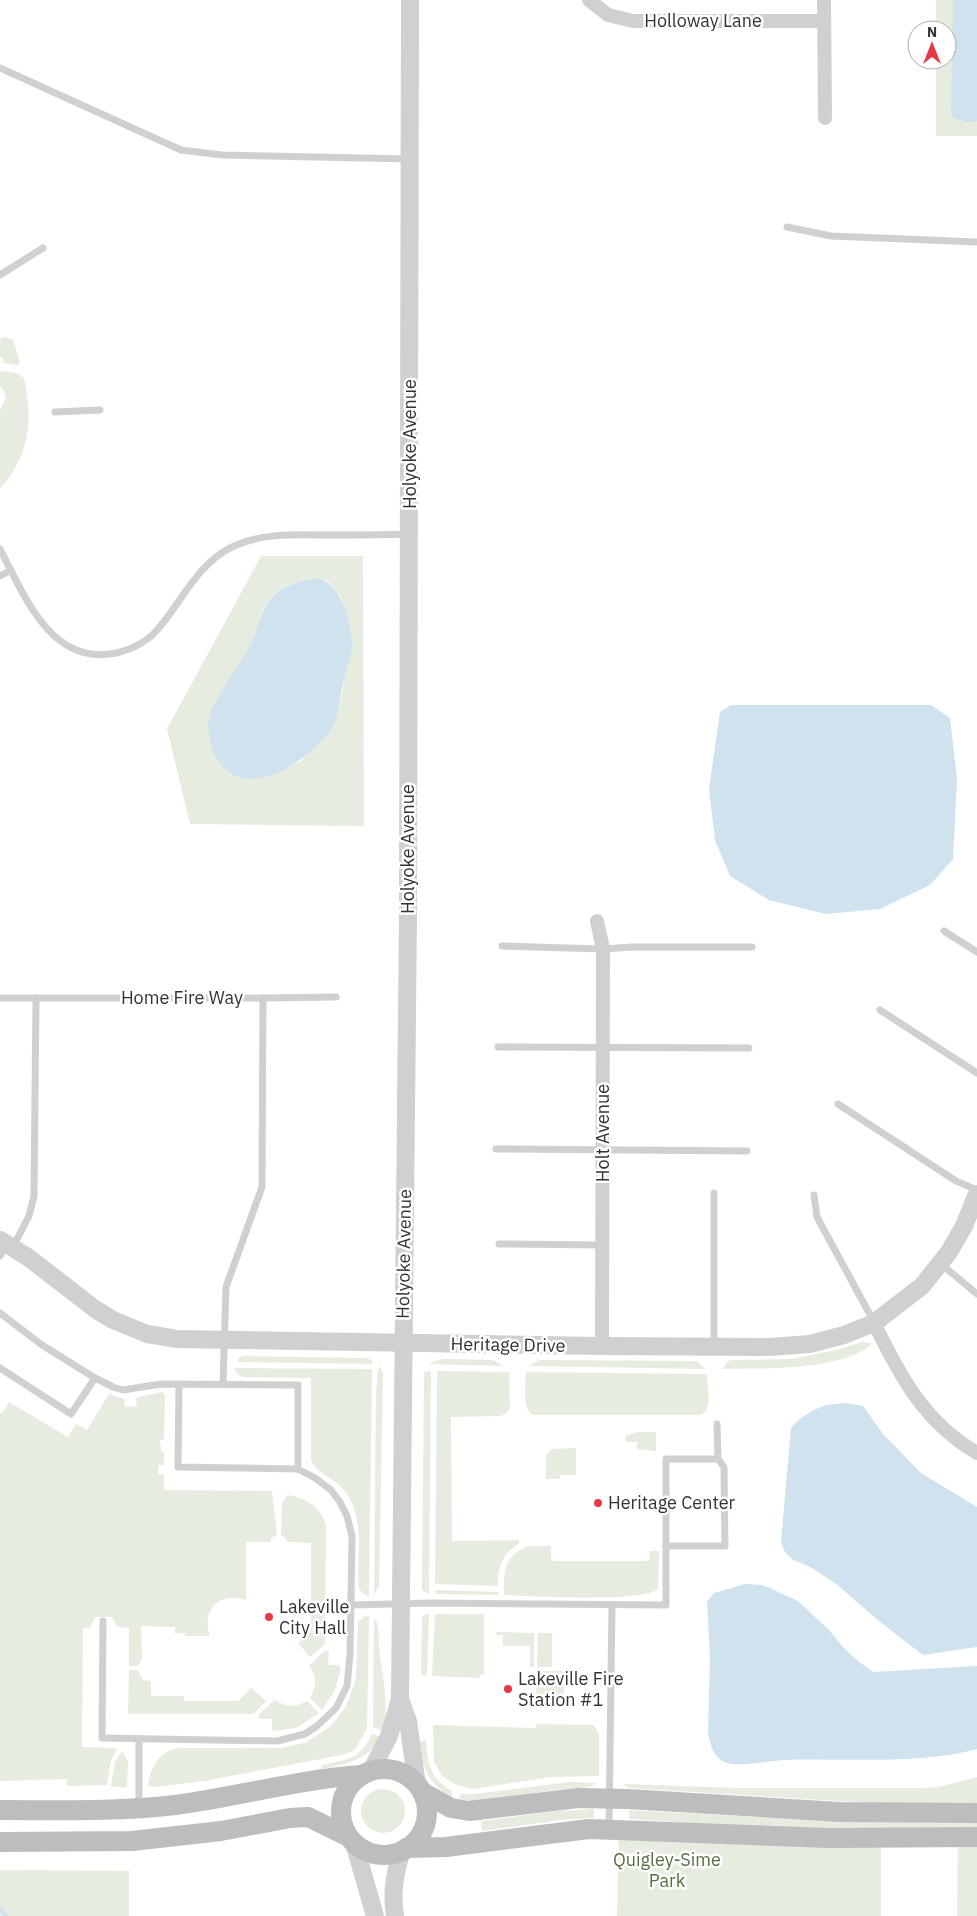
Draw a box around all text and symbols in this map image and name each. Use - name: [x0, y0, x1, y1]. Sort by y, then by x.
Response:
- street label: Holloway Lane: [644, 9, 762, 32]
- north arrow: [907, 20, 957, 70]
- text: N: [927, 23, 937, 41]
- street label: Holyoke Avenue: [398, 379, 421, 509]
- street label: Holyoke Avenue: [396, 784, 419, 914]
- street label: Home Fire Way: [121, 986, 243, 1009]
- street label: Holt Avenue: [591, 1084, 614, 1182]
- street label: Holyoke Avenue: [391, 1189, 416, 1319]
- street label: Heritage Drive: [450, 1332, 566, 1357]
- place label: Heritage Center: [608, 1491, 736, 1514]
- marker: Heritage Center: [592, 1497, 604, 1509]
- place label: Lakeville City Hall: [279, 1595, 350, 1639]
- marker: Lakeville City Hall: [263, 1611, 275, 1623]
- place label: Lakeville Fire Station #1: [518, 1667, 624, 1711]
- marker: Lakeville Fire Station #1: [502, 1683, 514, 1695]
- park label: Quigley-Sime Park: [613, 1848, 721, 1892]

